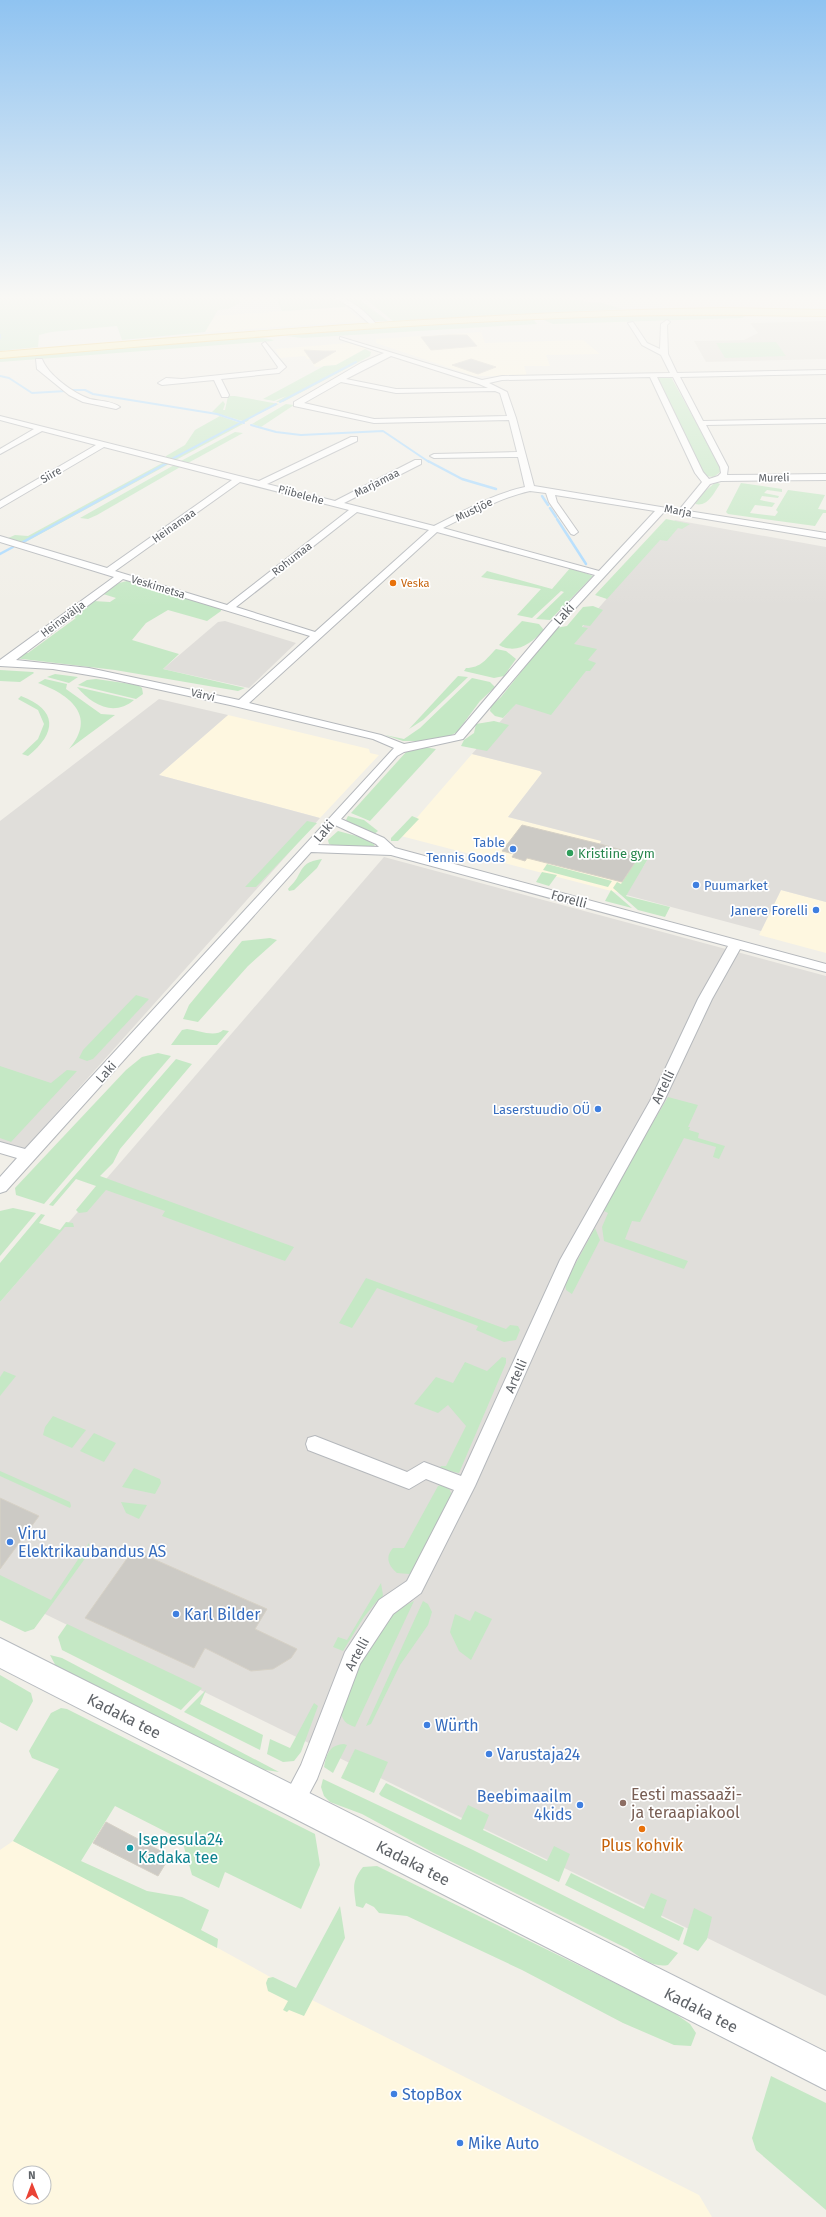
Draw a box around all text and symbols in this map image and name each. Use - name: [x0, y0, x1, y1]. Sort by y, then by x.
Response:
- street label: Siire: [38, 464, 64, 486]
- street label: Marjamaa: [352, 466, 402, 500]
- street label: Mureli: [758, 471, 790, 485]
- street label: Piibelehe: [277, 483, 325, 507]
- street label: Mustjõe: [453, 495, 495, 525]
- street label: Marja: [663, 502, 693, 520]
- street label: Heinamaa: [150, 506, 198, 546]
- street label: Rohumaa: [269, 539, 315, 579]
- street label: Veskimetsa: [129, 573, 187, 601]
- place label: Veska: [401, 577, 429, 590]
- marker: Veska: [388, 578, 398, 588]
- street label: Heinavälja: [38, 598, 88, 640]
- street label: Laki: [550, 600, 578, 628]
- street label: Värvi: [190, 686, 216, 704]
- street label: Laki: [311, 817, 337, 845]
- place label: Table Tennis Goods: [426, 835, 505, 865]
- marker: Table Tennis Goods: [508, 844, 518, 854]
- place label: Kristiine gym: [578, 846, 655, 861]
- marker: Kristiine gym: [565, 848, 575, 858]
- place label: Puumarket: [704, 878, 768, 893]
- marker: Puumarket: [691, 880, 701, 890]
- street label: Forelli: [549, 887, 589, 911]
- place label: Janere Forelli: [731, 903, 808, 918]
- marker: Janere Forelli: [811, 905, 821, 915]
- street label: Laki: [92, 1058, 120, 1086]
- street label: Artelli: [649, 1068, 677, 1106]
- place label: Laserstuudio OÜ: [493, 1101, 590, 1117]
- marker: Laserstuudio OÜ: [593, 1104, 603, 1114]
- street label: Artelli: [502, 1357, 530, 1395]
- place label: Viru Elektrikaubandus AS: [18, 1524, 167, 1561]
- marker: Viru Elektrikaubandus AS: [5, 1537, 15, 1547]
- place label: Karl Bilder: [184, 1605, 261, 1624]
- marker: Karl Bilder: [171, 1609, 181, 1619]
- street label: Artelli: [342, 1635, 372, 1673]
- street label: Kadaka tee: [84, 1689, 164, 1743]
- place label: Würth: [435, 1716, 479, 1735]
- marker: Würth: [422, 1720, 432, 1730]
- place label: Varustaja24: [497, 1745, 581, 1764]
- marker: Varustaja24: [484, 1749, 494, 1759]
- place label: Eesti massaaži- ja teraapiakool: [630, 1785, 742, 1822]
- place label: Beebimaailm 4kids: [477, 1787, 572, 1824]
- marker: Eesti massaaži- ja teraapiakool: [618, 1798, 628, 1808]
- marker: Beebimaailm 4kids: [575, 1800, 585, 1810]
- marker: Plus kohvik: [637, 1824, 647, 1834]
- place label: Isepesula24 Kadaka tee: [138, 1830, 224, 1867]
- street label: Kadaka tee: [373, 1836, 453, 1890]
- place label: Plus kohvik: [601, 1836, 684, 1855]
- marker: Isepesula24 Kadaka tee: [125, 1843, 135, 1853]
- street label: Kadaka tee: [661, 1983, 741, 2037]
- place label: StopBox: [402, 2085, 462, 2104]
- marker: StopBox: [389, 2089, 399, 2099]
- place label: Mike Auto: [468, 2134, 539, 2153]
- marker: Mike Auto: [455, 2138, 465, 2148]
- north arrow: [12, 2165, 52, 2205]
- text: N: [28, 2169, 36, 2182]

